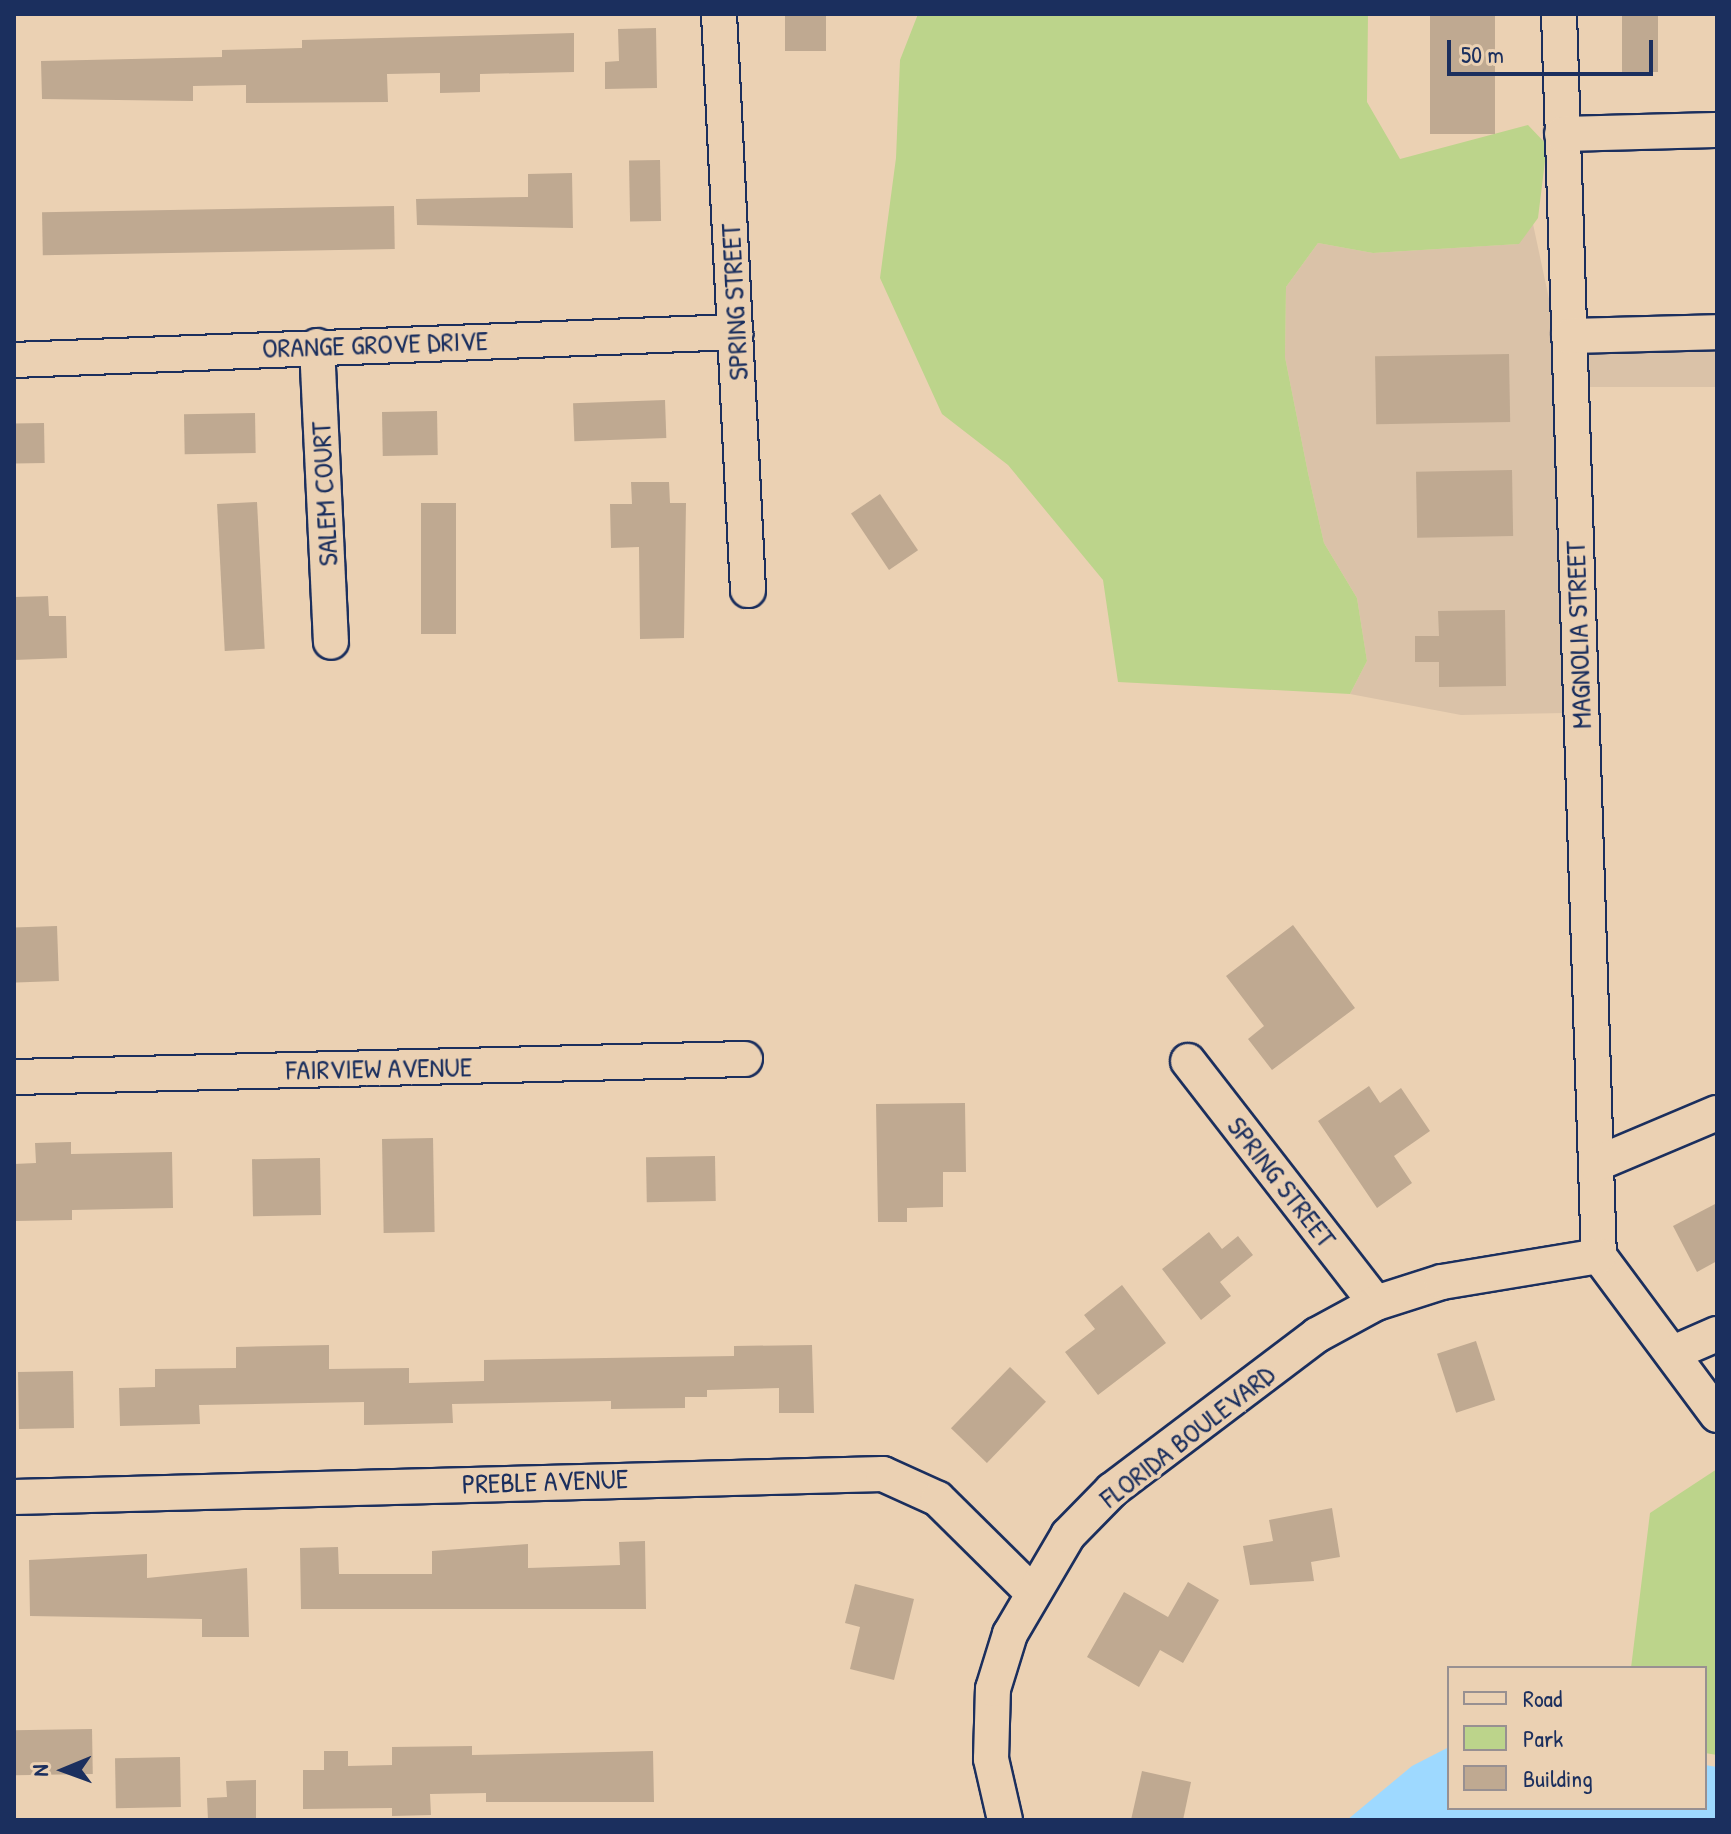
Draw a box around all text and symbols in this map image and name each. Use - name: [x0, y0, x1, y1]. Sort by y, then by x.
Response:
- scale bar: [1451, 24, 1657, 74]
- text: 50 m: [1461, 38, 1504, 70]
- street label: SPRING STREET: [713, 223, 755, 381]
- street label: ORANGE GROVE DRIVE: [261, 323, 489, 365]
- street label: SALEM COURT: [303, 421, 345, 567]
- street label: MAGNOLIA STREET: [1558, 541, 1598, 729]
- street label: FAIRVIEW AVENUE: [286, 1050, 472, 1086]
- street label: SPRING STREET: [1220, 1110, 1344, 1254]
- street label: FLORIDA BOULEVARD: [1093, 1357, 1281, 1515]
- street label: PREBLE AVENUE: [461, 1461, 629, 1501]
- legend: [1447, 1666, 1707, 1810]
- text: Road: [1523, 1682, 1562, 1714]
- text: Park: [1523, 1722, 1563, 1754]
- north arrow: [24, 1730, 104, 1810]
- text: Building: [1523, 1762, 1593, 1794]
- text: N: [25, 1764, 55, 1777]

